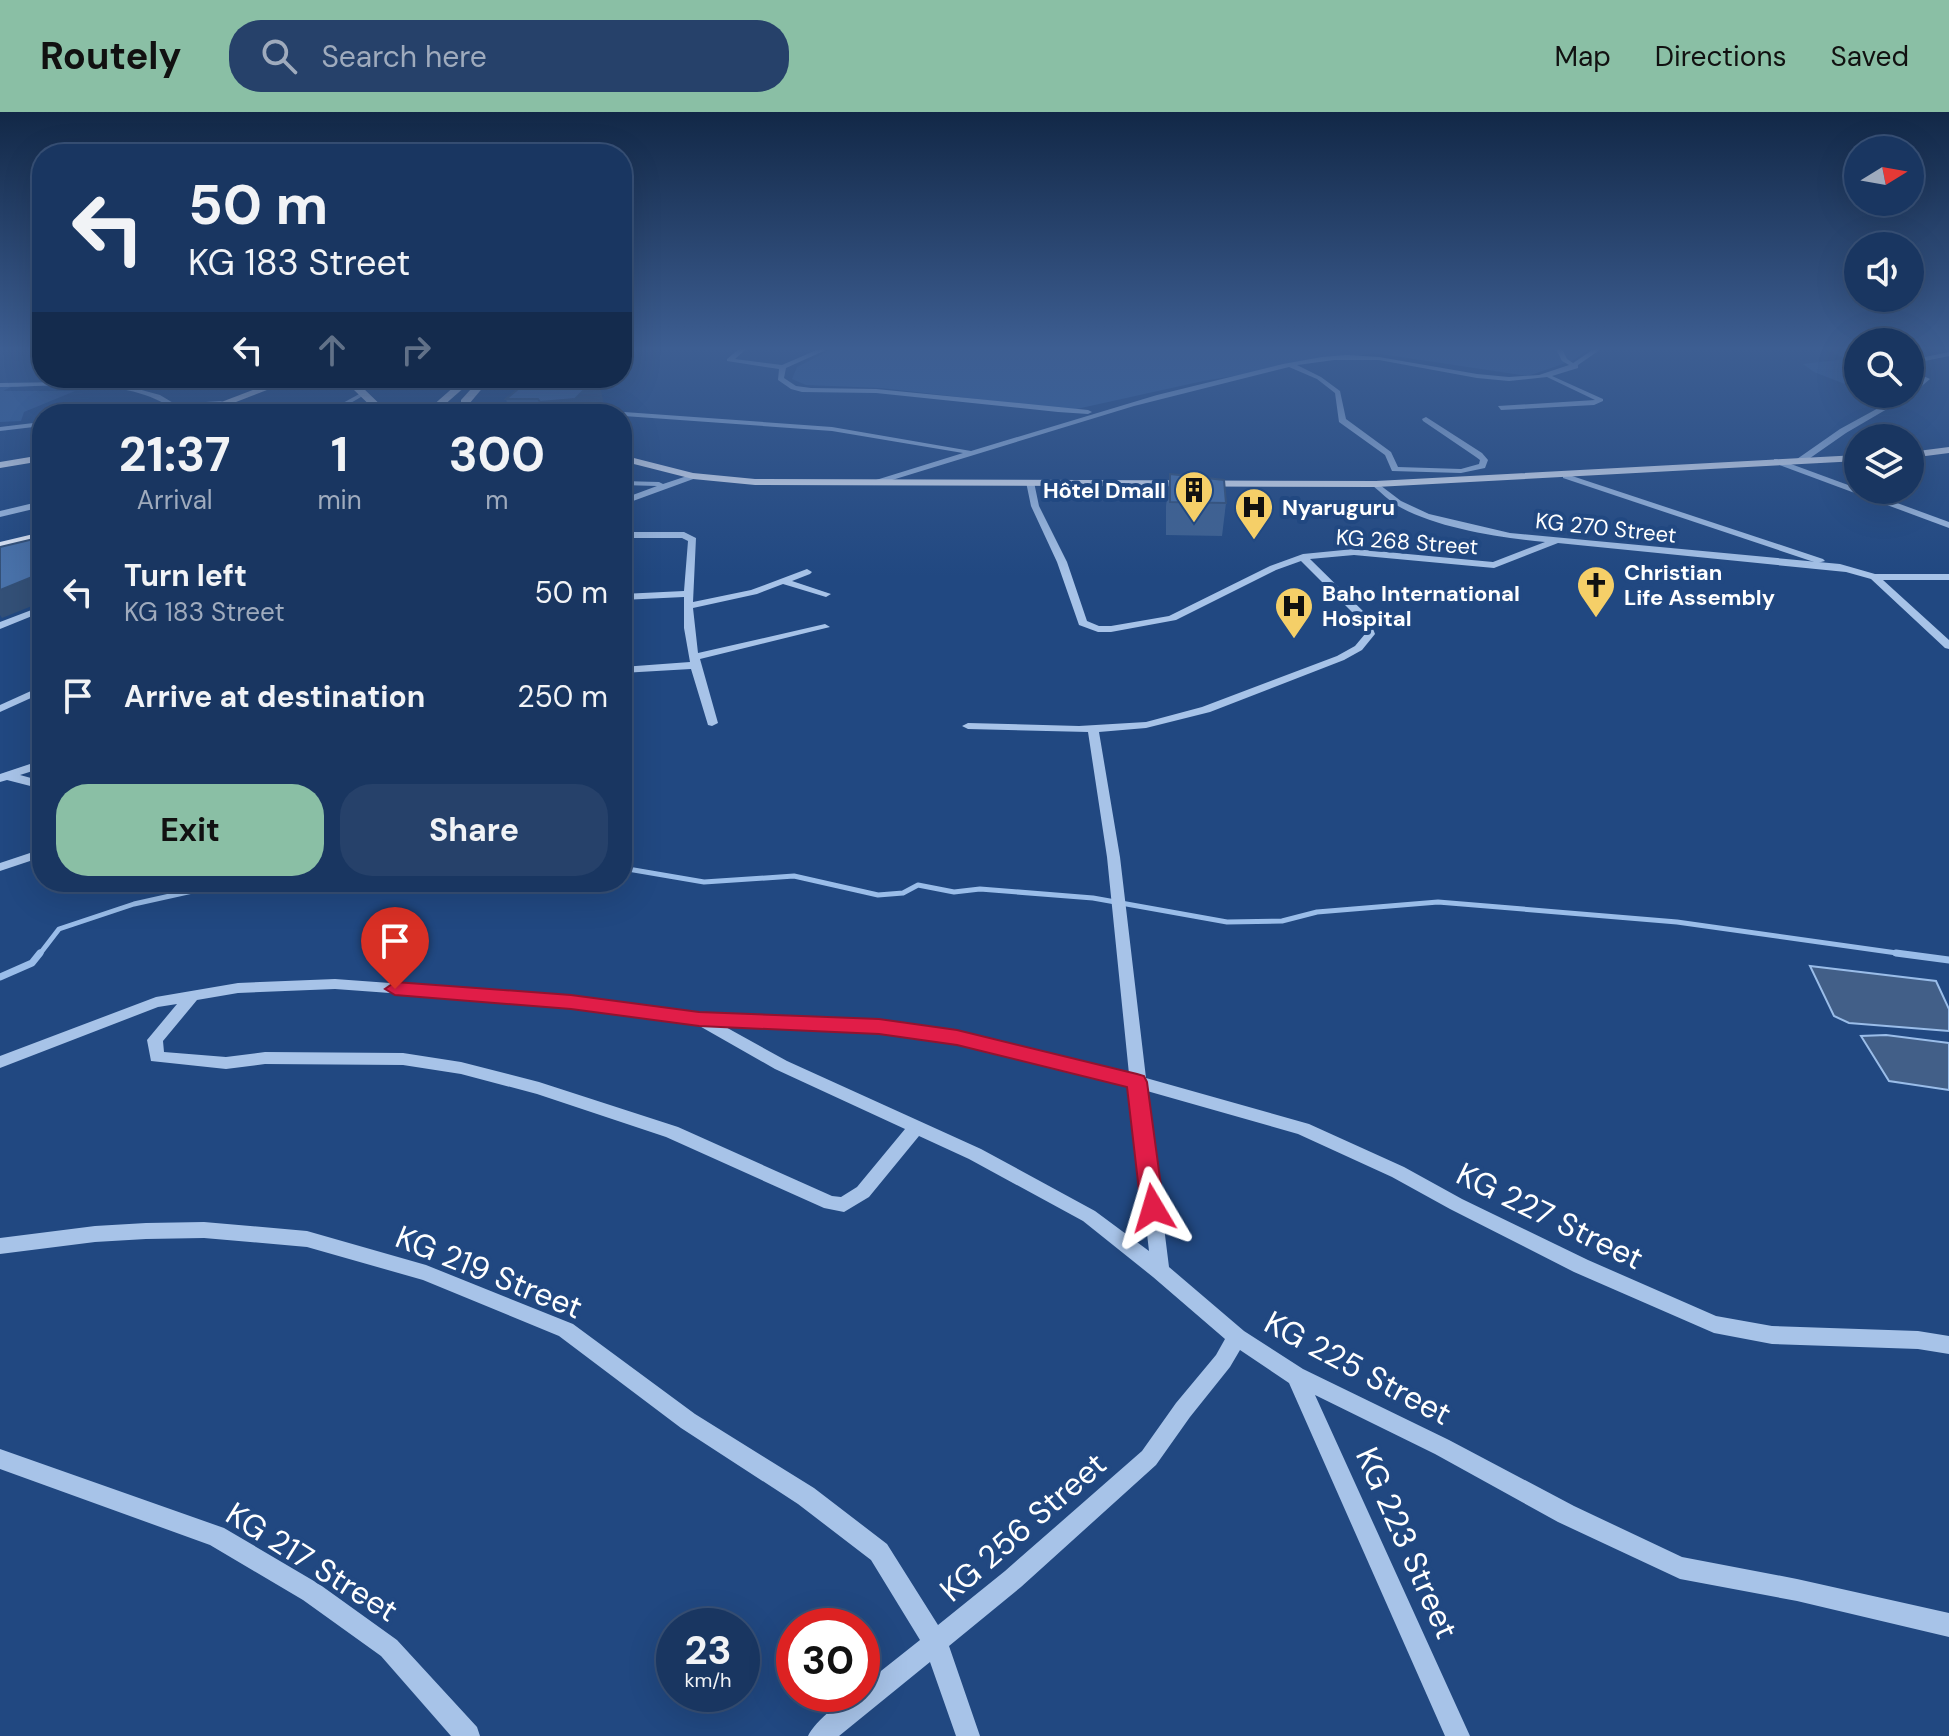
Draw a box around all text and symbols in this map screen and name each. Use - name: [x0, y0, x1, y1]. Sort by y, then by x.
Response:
- search box: [229, 20, 789, 92]
- text: Routely: [40, 31, 181, 81]
- icon: search: [257, 34, 301, 78]
- text: Search here: [321, 37, 487, 76]
- text: Map: [1554, 38, 1611, 75]
- text: Directions: [1655, 38, 1787, 75]
- text: Saved: [1831, 38, 1909, 75]
- north arrow: [1844, 136, 1924, 216]
- map controls: [1844, 136, 1924, 504]
- text: 50 m: [188, 168, 328, 241]
- icon: left: [56, 176, 160, 280]
- button: sound: [1844, 232, 1924, 312]
- text: KG 183 Street: [188, 239, 410, 286]
- icon: left: [226, 328, 270, 372]
- icon: ahead: [310, 328, 354, 372]
- icon: right: [394, 328, 438, 372]
- button: search: [1844, 328, 1924, 408]
- text: 21:37: [119, 423, 231, 486]
- text: 1: [331, 423, 348, 486]
- text: 300: [449, 423, 545, 486]
- button: layers: [1844, 424, 1924, 504]
- building icon: Hôtel Dmall: [1173, 469, 1215, 524]
- place label: Hôtel Dmall: [1043, 476, 1166, 505]
- text: Arrival: [137, 483, 213, 517]
- text: min: [317, 483, 362, 517]
- text: m: [485, 483, 508, 517]
- hospital icon: Nyaruguru: [1233, 486, 1275, 541]
- place label: Nyaruguru: [1282, 493, 1395, 522]
- street label: KG 270 Street: [1534, 506, 1678, 550]
- street label: KG 268 Street: [1335, 523, 1479, 561]
- text: Turn left: [124, 556, 247, 595]
- place label: Christian Life Assembly: [1624, 558, 1775, 612]
- church icon: Christian Life Assembly: [1575, 564, 1617, 619]
- icon: left: [56, 570, 100, 614]
- text: 50 m: [534, 573, 608, 612]
- place label: Baho International Hospital: [1322, 579, 1520, 633]
- hospital icon: Baho International Hospital: [1273, 585, 1315, 640]
- text: KG 183 Street: [124, 595, 285, 629]
- icon: arrive: [56, 674, 100, 718]
- text: Arrive at destination: [124, 677, 425, 716]
- text: 250 m: [517, 677, 608, 716]
- button: Exit: [56, 784, 324, 876]
- button: Share: [340, 784, 608, 876]
- pin: [361, 907, 429, 989]
- icon: arrive: [373, 919, 417, 963]
- street label: KG 227 Street: [1450, 1153, 1650, 1279]
- position arrow: [1111, 1166, 1195, 1250]
- street label: KG 219 Street: [389, 1215, 589, 1329]
- street label: KG 225 Street: [1257, 1301, 1459, 1435]
- street label: KG 223 Street: [1346, 1441, 1468, 1645]
- street label: KG 256 Street: [931, 1443, 1115, 1611]
- street label: KG 217 Street: [218, 1493, 406, 1631]
- speed limit sign: 30: [776, 1608, 880, 1712]
- text: 23: [684, 1624, 732, 1676]
- text: km/h: [684, 1667, 732, 1693]

